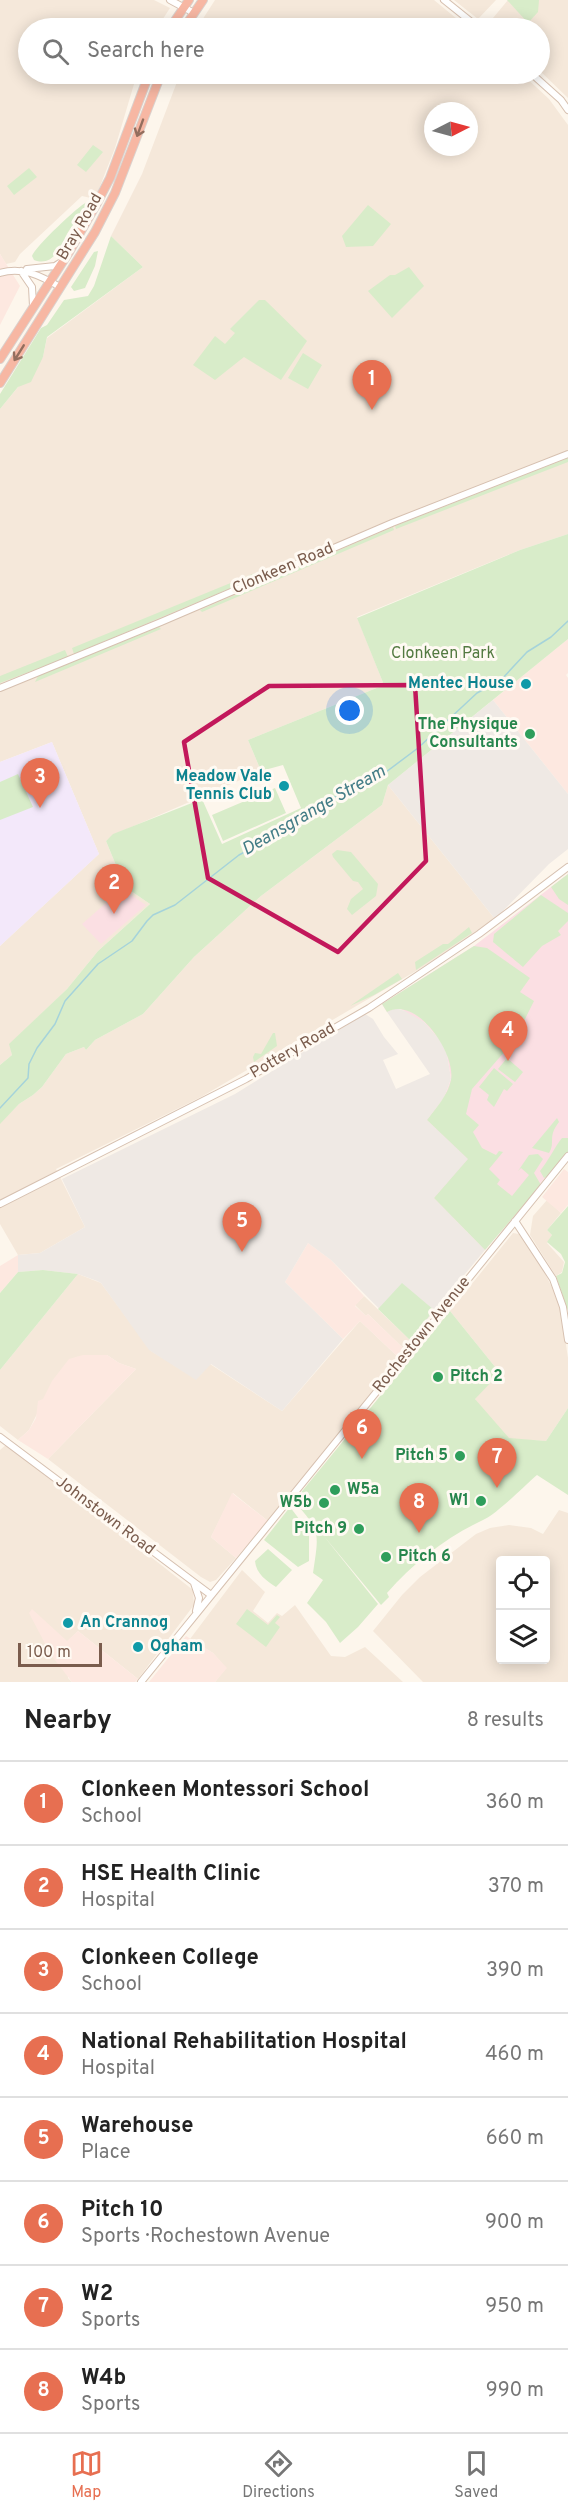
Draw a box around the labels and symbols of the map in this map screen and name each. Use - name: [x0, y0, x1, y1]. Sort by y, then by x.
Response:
- north arrow: [424, 102, 478, 156]
- one-way arrow: [134, 118, 145, 137]
- street label: Bray Road: [53, 190, 107, 264]
- one-way arrow: [13, 344, 25, 361]
- pin: 1: [352, 360, 392, 410]
- street label: Clonkeen Road: [229, 539, 337, 599]
- park label: Clonkeen Park: [391, 644, 495, 664]
- place label: Mentec House: [408, 674, 514, 694]
- marker: Mentec House: [519, 677, 533, 691]
- your location: [335, 696, 364, 725]
- place label: The Physique Consultants: [418, 715, 518, 753]
- marker: The Physique Consultants: [523, 727, 537, 741]
- pin: 3: [20, 758, 60, 808]
- water label: Deansgrange Stream: [238, 760, 390, 862]
- place label: Meadow Vale Tennis Club: [176, 767, 272, 805]
- marker: Meadow Vale Tennis Club: [277, 779, 291, 793]
- pin: 2: [94, 864, 134, 914]
- pin: 4: [488, 1012, 528, 1061]
- street label: Pottery Road: [247, 1019, 339, 1083]
- pin: 5: [222, 1202, 262, 1252]
- street label: Rochestown Avenue: [369, 1273, 475, 1397]
- place label: Pitch 2: [450, 1367, 503, 1387]
- marker: Pitch 2: [431, 1370, 445, 1384]
- pin: 6: [342, 1410, 382, 1459]
- pin: 7: [478, 1438, 516, 1488]
- place label: Pitch 5: [395, 1446, 448, 1466]
- marker: Pitch 5: [453, 1449, 467, 1463]
- street label: Johnstown Road: [51, 1472, 159, 1560]
- place label: W5a: [347, 1480, 379, 1500]
- marker: W5a: [328, 1483, 342, 1497]
- pin: 8: [400, 1484, 438, 1533]
- place label: W1: [449, 1491, 469, 1511]
- place label: W5b: [279, 1493, 312, 1513]
- marker: W1: [474, 1494, 488, 1508]
- marker: W5b: [317, 1496, 331, 1510]
- place label: Pitch 9: [294, 1519, 347, 1539]
- marker: Pitch 9: [352, 1522, 366, 1536]
- place label: Pitch 6: [398, 1547, 451, 1567]
- marker: Pitch 6: [379, 1550, 393, 1564]
- place label: An Crannog: [80, 1613, 168, 1633]
- marker: An Crannog: [61, 1616, 75, 1630]
- place label: Ogham: [150, 1637, 203, 1657]
- scale bar: [18, 1640, 102, 1668]
- marker: Ogham: [131, 1640, 145, 1654]

